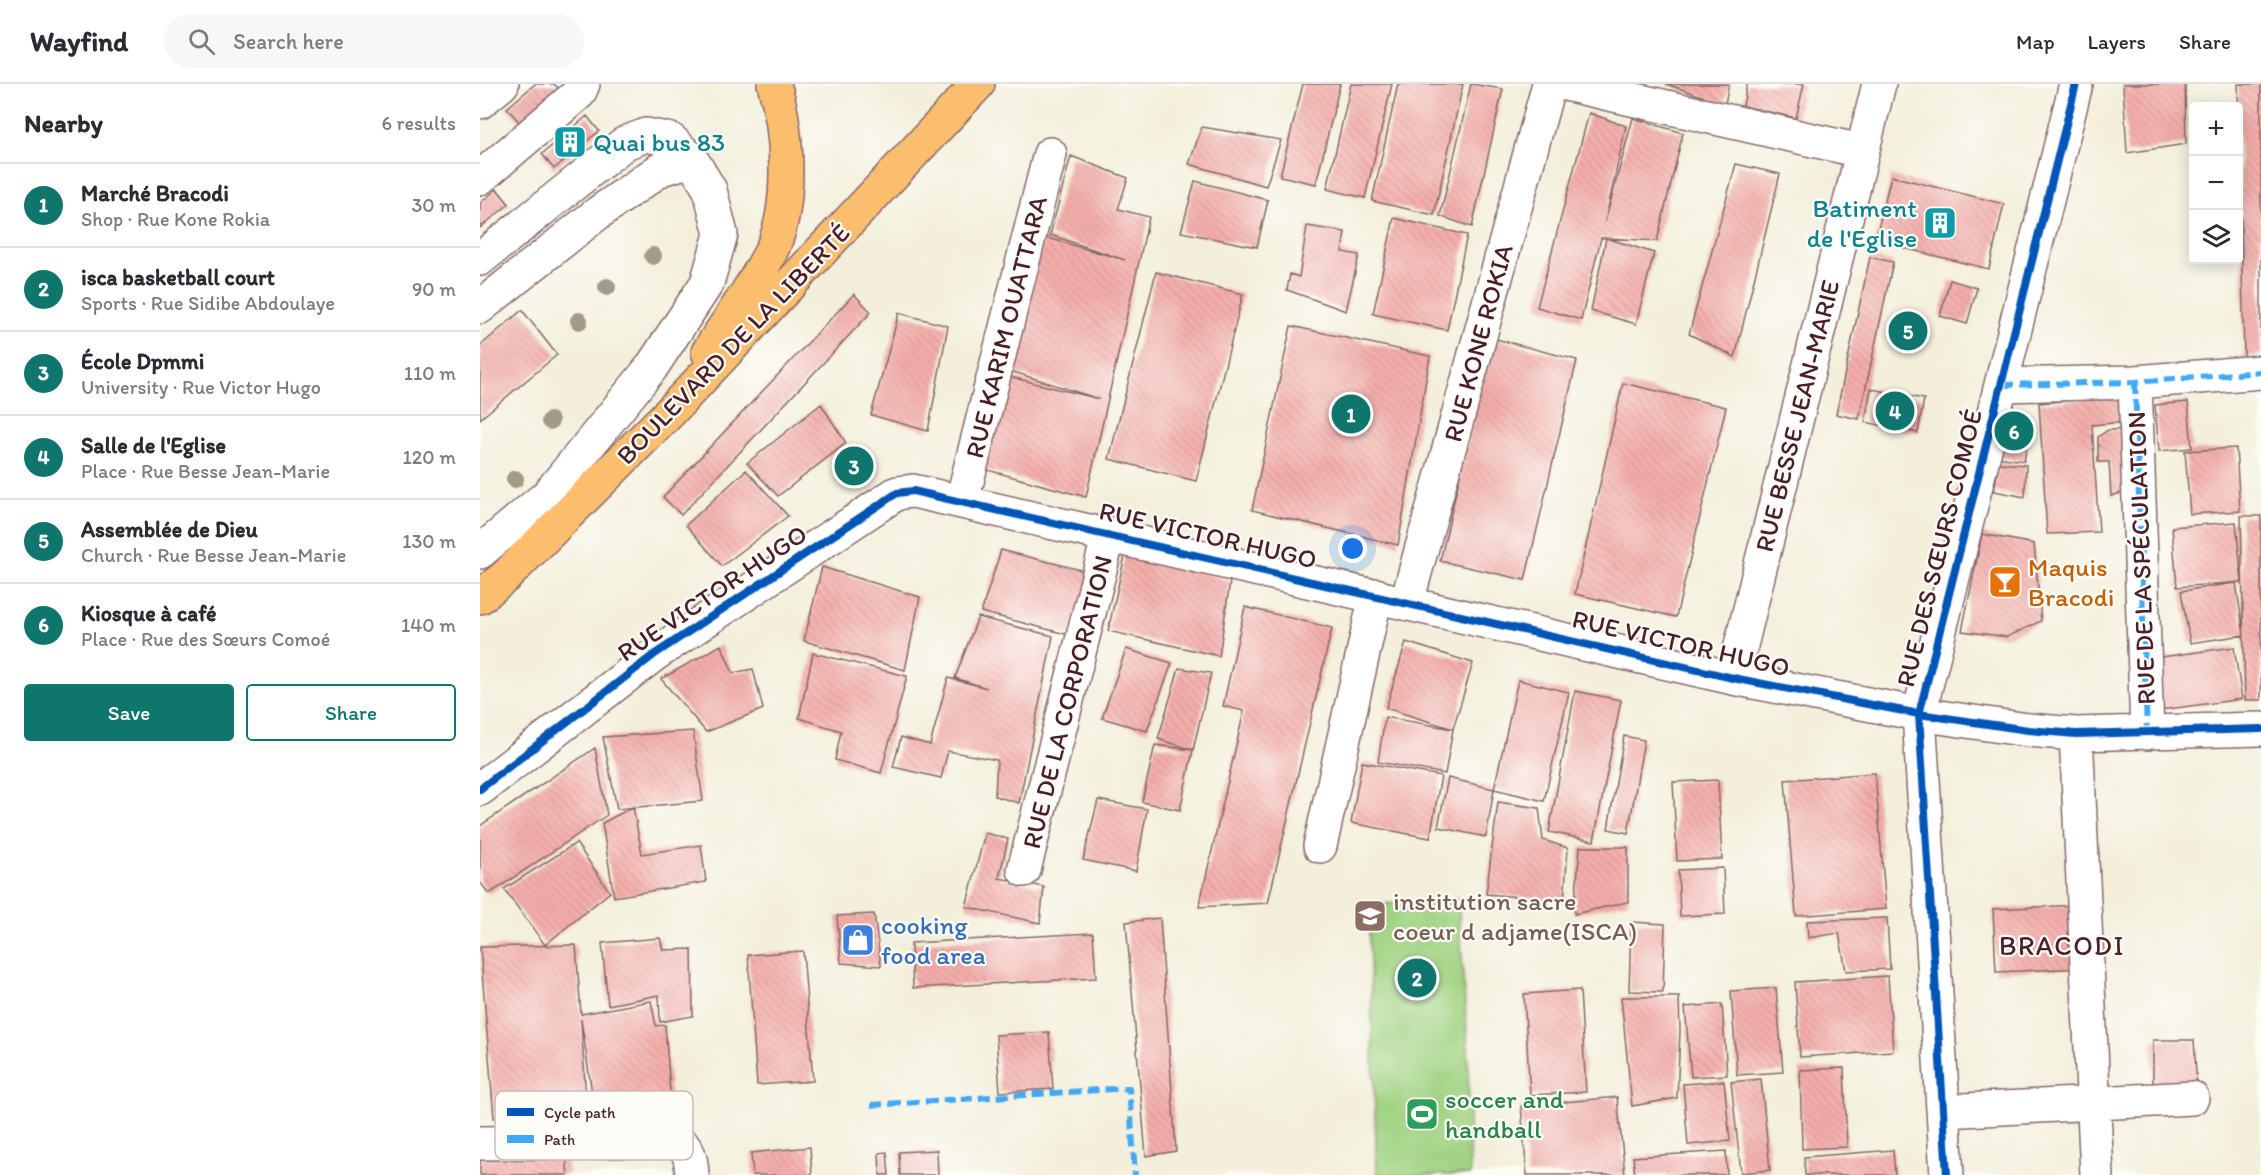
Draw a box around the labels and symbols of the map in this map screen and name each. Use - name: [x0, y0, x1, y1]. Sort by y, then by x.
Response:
- building icon: Quai bus 83: [552, 124, 588, 160]
- place label: Quai bus 83: [593, 126, 725, 158]
- street label: RUE KARIM OUATTARA: [958, 192, 1054, 461]
- place label: Batiment de l'Eglise: [1807, 192, 1917, 254]
- building icon: Batiment de l'Eglise: [1922, 205, 1958, 241]
- street label: BOULEVARD DE LA LIBERTÉ: [609, 217, 857, 471]
- street label: RUE KONE ROKIA: [1436, 240, 1520, 445]
- street label: RUE BESSE JEAN-MARIE: [1748, 277, 1846, 555]
- pin: 5: [1888, 308, 1928, 354]
- pin: 4: [1876, 388, 1914, 434]
- pin: 1: [1332, 392, 1370, 436]
- street label: RUE DES SŒURS COMOÉ: [1889, 406, 1989, 690]
- pin: 6: [1994, 408, 2033, 454]
- street label: RUE DE LA SPÉCULATION: [2120, 411, 2162, 705]
- pin: 3: [834, 444, 874, 488]
- street label: RUE VICTOR HUGO: [1096, 494, 1320, 576]
- street label: RUE VICTOR HUGO: [611, 518, 813, 668]
- your location: [1338, 534, 1367, 563]
- place label: Maquis Bracodi: [2028, 551, 2114, 613]
- street label: RUE DE LA CORPORATION: [1015, 552, 1119, 852]
- bar icon: Maquis Bracodi: [1987, 564, 2023, 600]
- street label: RUE VICTOR HUGO: [1569, 602, 1793, 684]
- place label: institution sacre coeur d adjame(ISCA): [1393, 885, 1637, 947]
- school or university icon: institution sacre coeur d adjame(ISCA): [1352, 898, 1388, 934]
- place label: cooking food area: [881, 909, 986, 971]
- shop icon: cooking food area: [840, 922, 876, 958]
- district label: BRACODI: [1999, 929, 2125, 962]
- pin: 2: [1398, 956, 1436, 1000]
- place label: soccer and handball: [1445, 1083, 1564, 1145]
- legend: [495, 1091, 693, 1160]
- sports icon: soccer and handball: [1404, 1096, 1440, 1132]
- text: Cycle path: [544, 1103, 616, 1122]
- text: Path: [544, 1130, 575, 1149]

